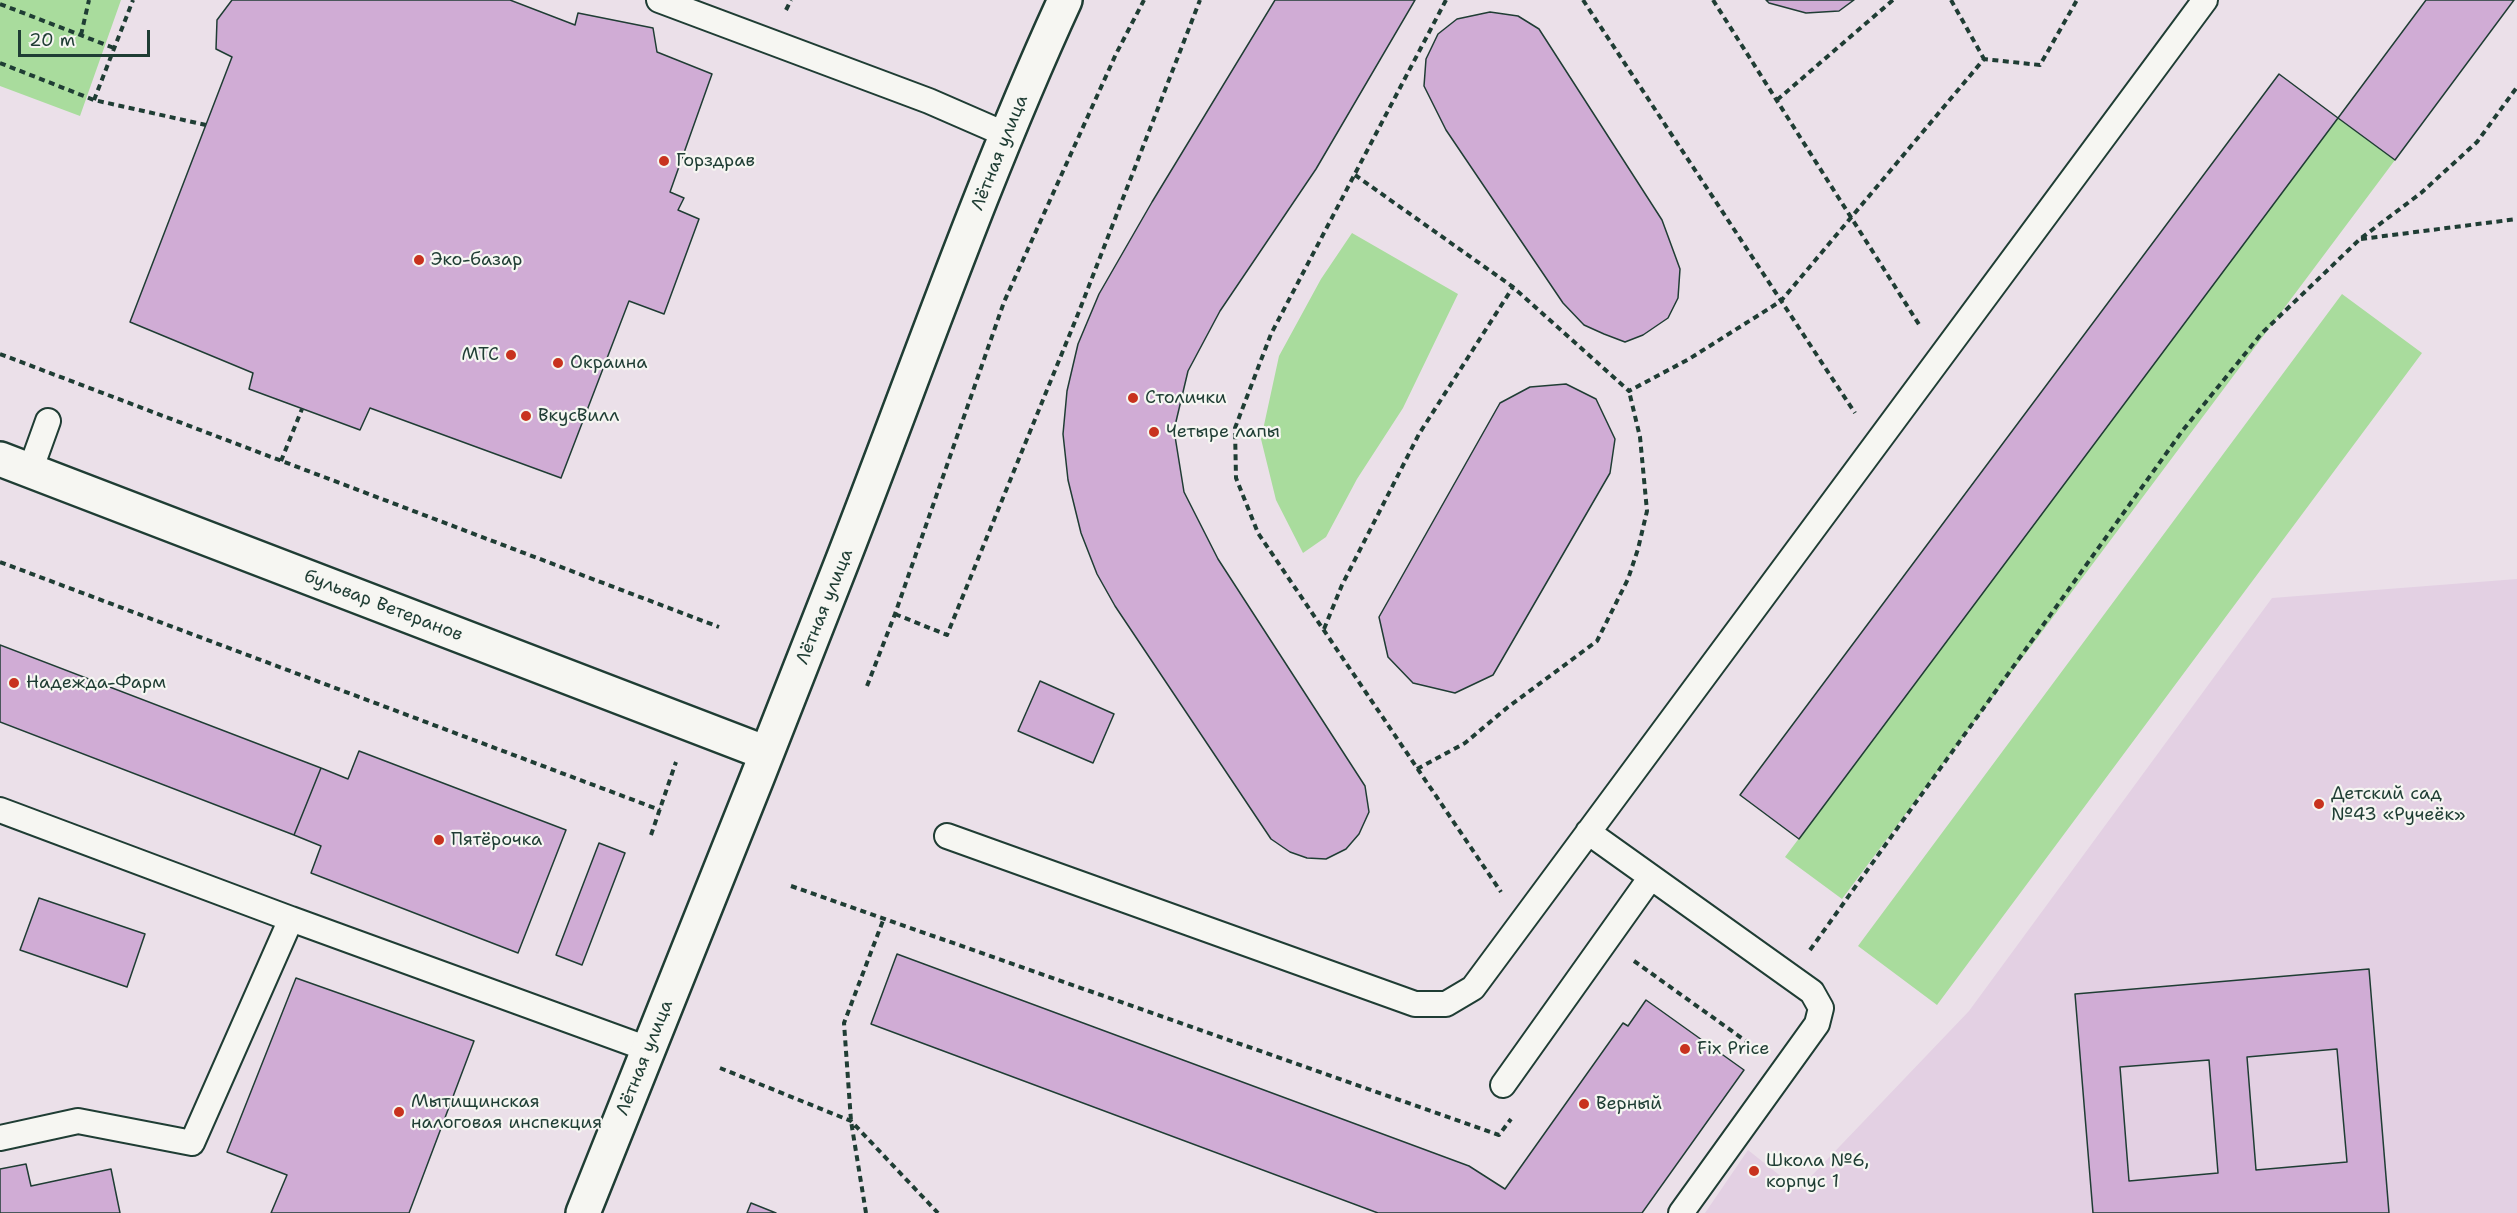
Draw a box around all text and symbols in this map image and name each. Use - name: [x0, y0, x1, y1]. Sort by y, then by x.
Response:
- scale bar: [21, 18, 153, 56]
- text: 20 m: [29, 28, 75, 52]
- street label: Лётная улица: [967, 92, 1033, 214]
- place label: Горздрав: [676, 150, 755, 172]
- marker: Горздрав: [657, 154, 671, 168]
- place label: Эко-базар: [431, 249, 522, 271]
- marker: Эко-базар: [412, 253, 426, 267]
- place label: МТС: [461, 344, 499, 366]
- marker: МТС: [504, 348, 518, 362]
- place label: Окраина: [570, 352, 647, 374]
- marker: Окраина: [551, 356, 565, 370]
- place label: Столички: [1145, 387, 1227, 409]
- marker: Столички: [1126, 391, 1140, 405]
- place label: ВкусВилл: [538, 405, 619, 427]
- marker: ВкусВилл: [519, 409, 533, 423]
- place label: Четыре лапы: [1166, 421, 1280, 443]
- marker: Четыре лапы: [1147, 425, 1161, 439]
- street label: Лётная улица: [792, 546, 858, 668]
- street label: бульвар Ветеранов: [300, 566, 466, 646]
- place label: Надежда-Фарм: [26, 672, 166, 694]
- marker: Надежда-Фарм: [7, 676, 21, 690]
- place label: Детский сад №43 «Ручеёк»: [2331, 783, 2465, 826]
- marker: Детский сад №43 «Ручеёк»: [2312, 797, 2326, 811]
- place label: Пятёрочка: [451, 829, 542, 851]
- marker: Пятёрочка: [432, 833, 446, 847]
- street label: Лётная улица: [612, 997, 678, 1119]
- place label: Fix Price: [1697, 1038, 1769, 1060]
- marker: Fix Price: [1678, 1042, 1692, 1056]
- place label: Мытищинская налоговая инспекция: [411, 1091, 602, 1134]
- place label: Верный: [1596, 1093, 1662, 1115]
- marker: Верный: [1577, 1097, 1591, 1111]
- marker: Мытищинская налоговая инспекция: [392, 1105, 406, 1119]
- place label: Школа №6, корпус 1: [1766, 1150, 1869, 1192]
- marker: Школа №6, корпус 1: [1747, 1164, 1761, 1178]

